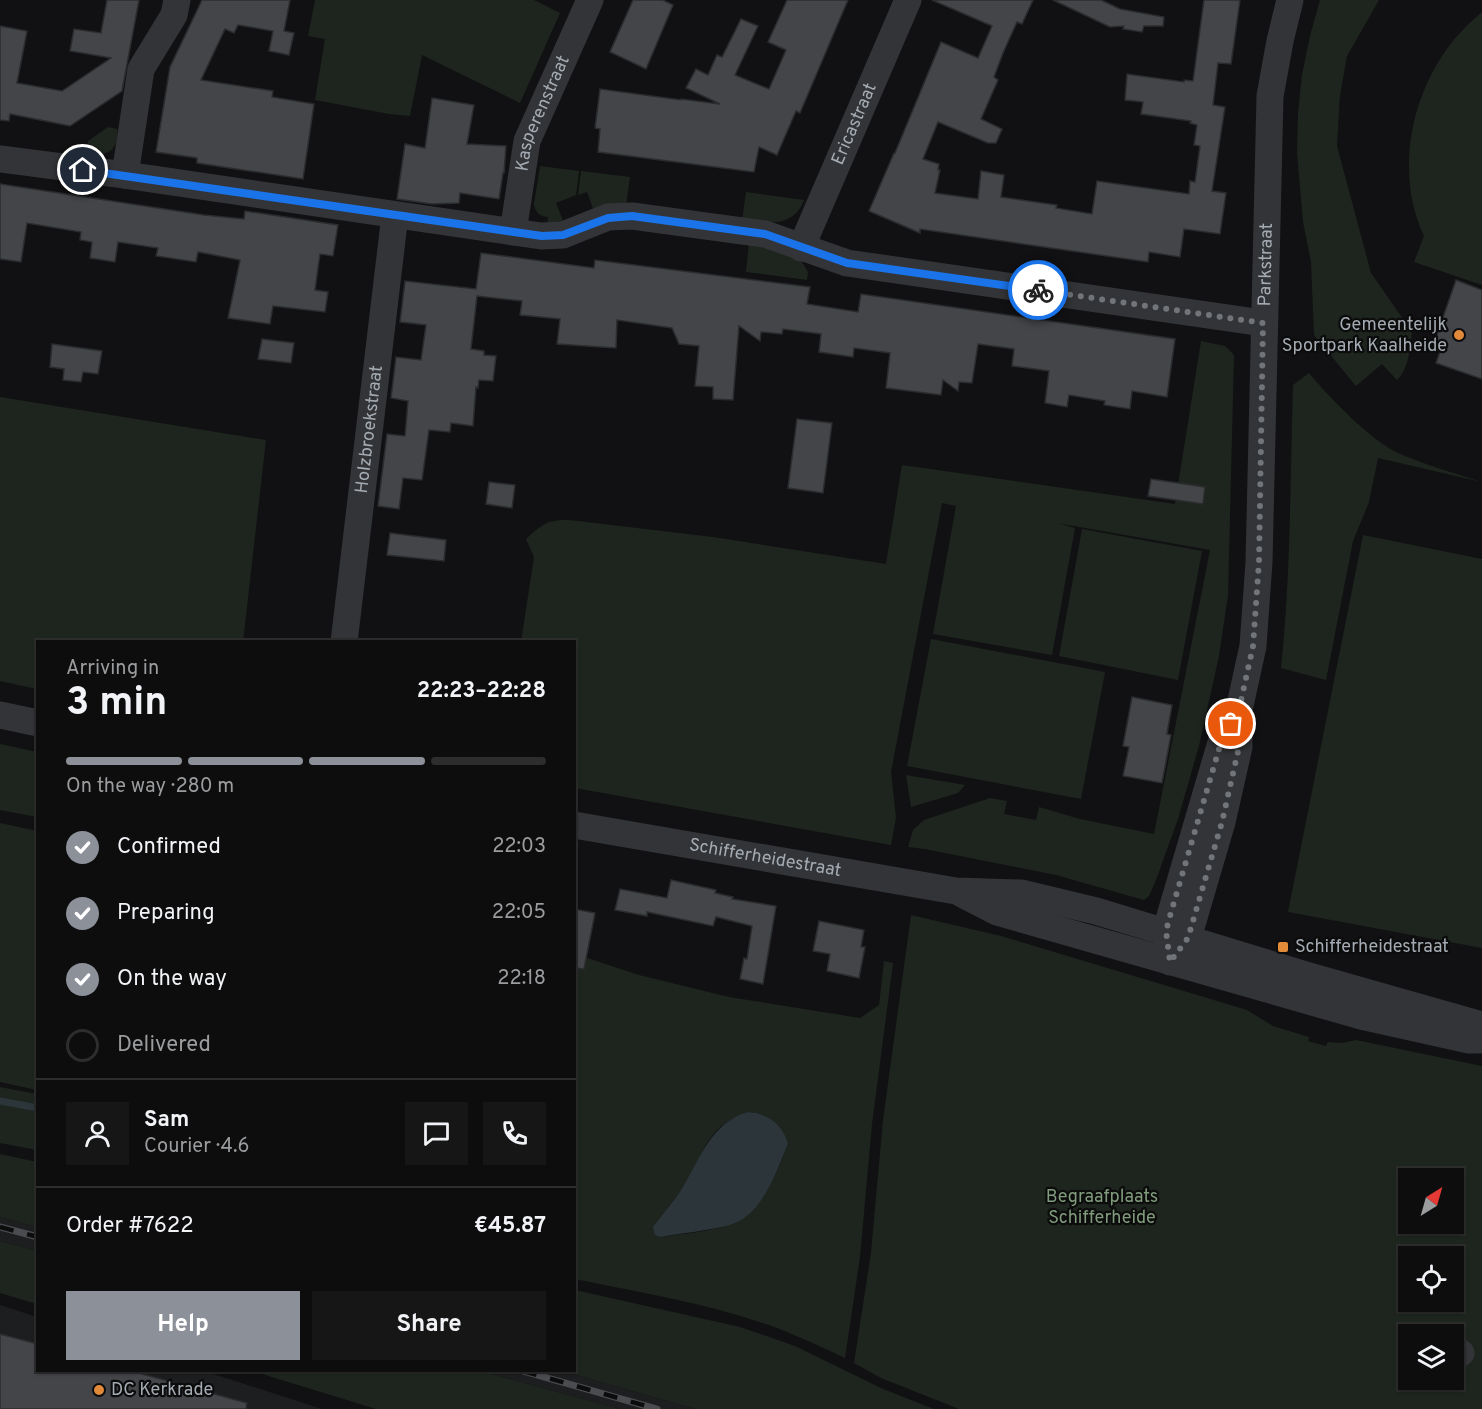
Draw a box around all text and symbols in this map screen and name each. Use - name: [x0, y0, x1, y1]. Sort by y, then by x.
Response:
- street label: Kasperenstraat: [511, 52, 575, 173]
- street label: Ericastraat: [827, 80, 882, 169]
- pin: [57, 144, 108, 195]
- icon: home: [66, 153, 99, 186]
- street label: Parkstraat: [1254, 223, 1279, 307]
- courier: [1008, 260, 1068, 320]
- icon: bike: [1022, 274, 1055, 307]
- place label: Gemeentelijk Sportpark Kaalheide: [1282, 314, 1447, 358]
- marker: Gemeentelijk Sportpark Kaalheide: [1452, 328, 1466, 342]
- street label: Holzbroekstraat: [350, 364, 388, 495]
- text: Arriving in: [66, 656, 159, 682]
- text: 22:23–22:28: [417, 678, 546, 705]
- text: 3 min: [66, 680, 167, 729]
- pin: [1205, 698, 1256, 749]
- icon: bag: [1214, 707, 1247, 740]
- text: On the way · 280 m: [66, 774, 234, 800]
- icon: check: [66, 831, 99, 864]
- text: Confirmed: [117, 834, 221, 861]
- text: 22:03: [492, 834, 546, 860]
- street label: Schifferheidestraat: [687, 834, 843, 882]
- icon: check: [66, 897, 99, 930]
- text: Preparing: [117, 900, 215, 927]
- text: 22:05: [492, 900, 546, 926]
- place label: Schifferheidestraat: [1295, 936, 1449, 959]
- marker: Schifferheidestraat: [1276, 940, 1290, 954]
- icon: check: [66, 963, 99, 996]
- text: On the way: [117, 966, 227, 993]
- text: 22:18: [497, 966, 546, 992]
- text: Delivered: [117, 1032, 211, 1059]
- button: person: [66, 1102, 129, 1165]
- button: chat: [405, 1102, 468, 1165]
- button: phone: [483, 1102, 546, 1165]
- text: Sam: [144, 1107, 189, 1134]
- text: Courier · 4.6: [144, 1134, 249, 1160]
- north arrow: [1398, 1168, 1464, 1234]
- map controls: [1398, 1168, 1464, 1390]
- park label: Begraafplaats Schifferheide: [1046, 1186, 1158, 1230]
- text: Order #7622: [66, 1213, 194, 1240]
- text: €45.87: [474, 1213, 546, 1240]
- button: locate: [1398, 1246, 1464, 1312]
- button: Help: [66, 1291, 300, 1360]
- button: Share: [312, 1291, 546, 1360]
- button: layers: [1398, 1324, 1464, 1390]
- place label: DC Kerkrade: [111, 1379, 213, 1402]
- marker: DC Kerkrade: [92, 1383, 106, 1397]

